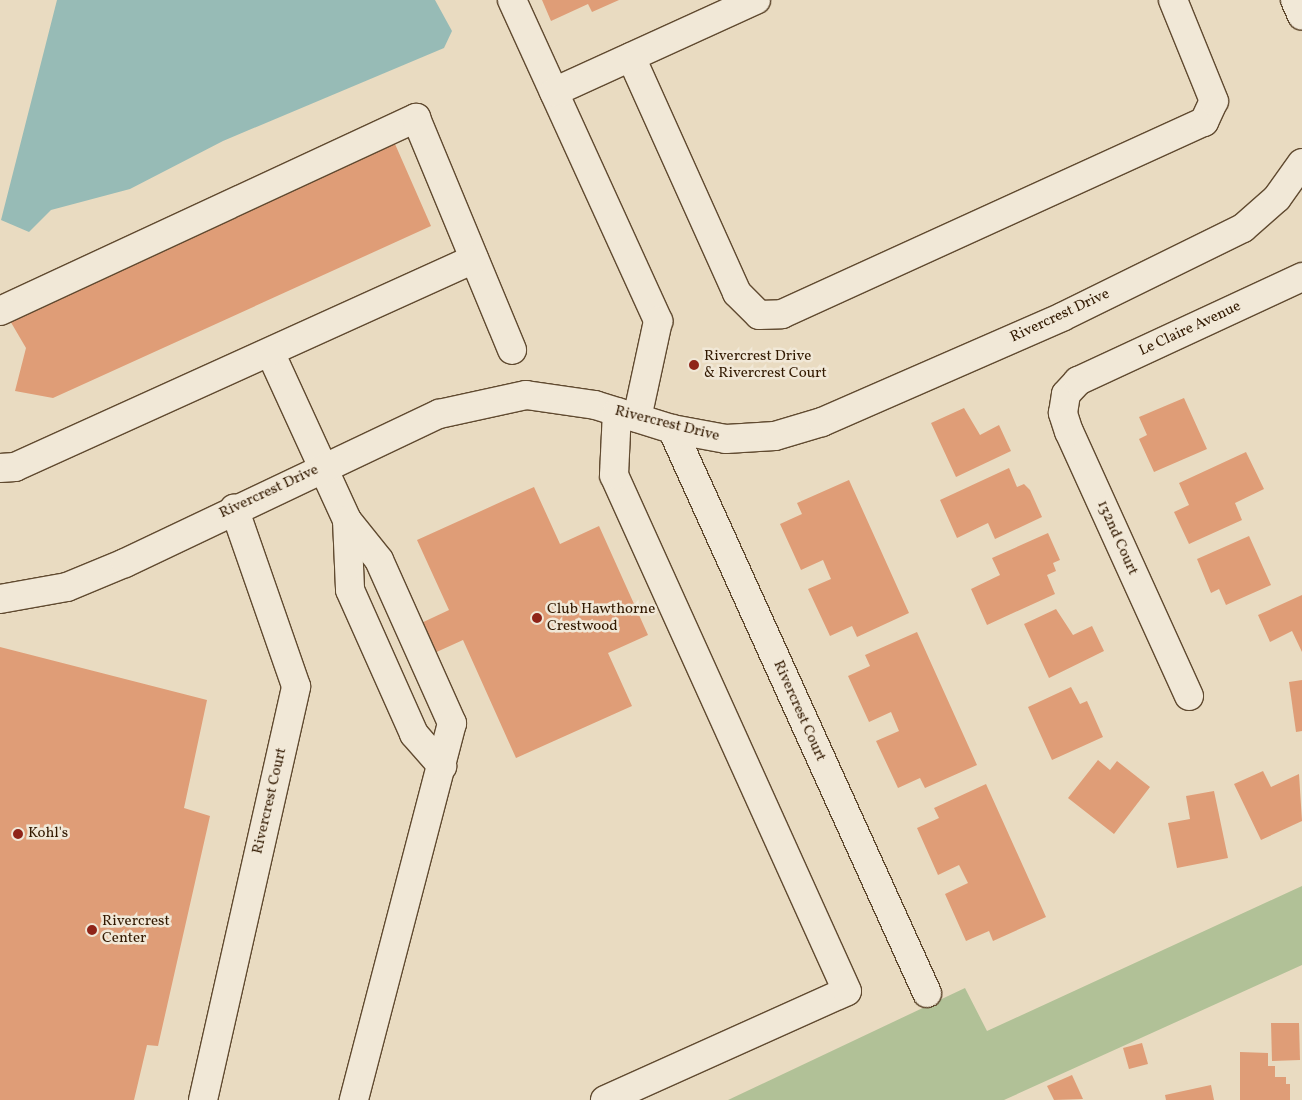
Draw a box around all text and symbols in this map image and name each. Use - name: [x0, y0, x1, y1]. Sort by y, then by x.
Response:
- street label: Rivercrest Drive: [1008, 285, 1112, 347]
- street label: Le Claire Avenue: [1136, 298, 1244, 360]
- place label: Rivercrest Drive & Rivercrest Court: [704, 347, 827, 382]
- marker: Rivercrest Drive & Rivercrest Court: [688, 359, 700, 371]
- street label: Rivercrest Drive: [613, 402, 721, 446]
- street label: Rivercrest Drive: [217, 461, 321, 523]
- street label: 132nd Court: [1093, 498, 1141, 578]
- place label: Club Hawthorne Crestwood: [547, 600, 655, 635]
- marker: Club Hawthorne Crestwood: [531, 612, 543, 624]
- street label: Rivercrest Court: [769, 658, 829, 764]
- street label: Rivercrest Court: [249, 746, 291, 856]
- place label: Kohl's: [28, 825, 68, 843]
- marker: Kohl's: [12, 828, 24, 840]
- place label: Rivercrest Center: [102, 912, 170, 947]
- marker: Rivercrest Center: [86, 924, 98, 936]

